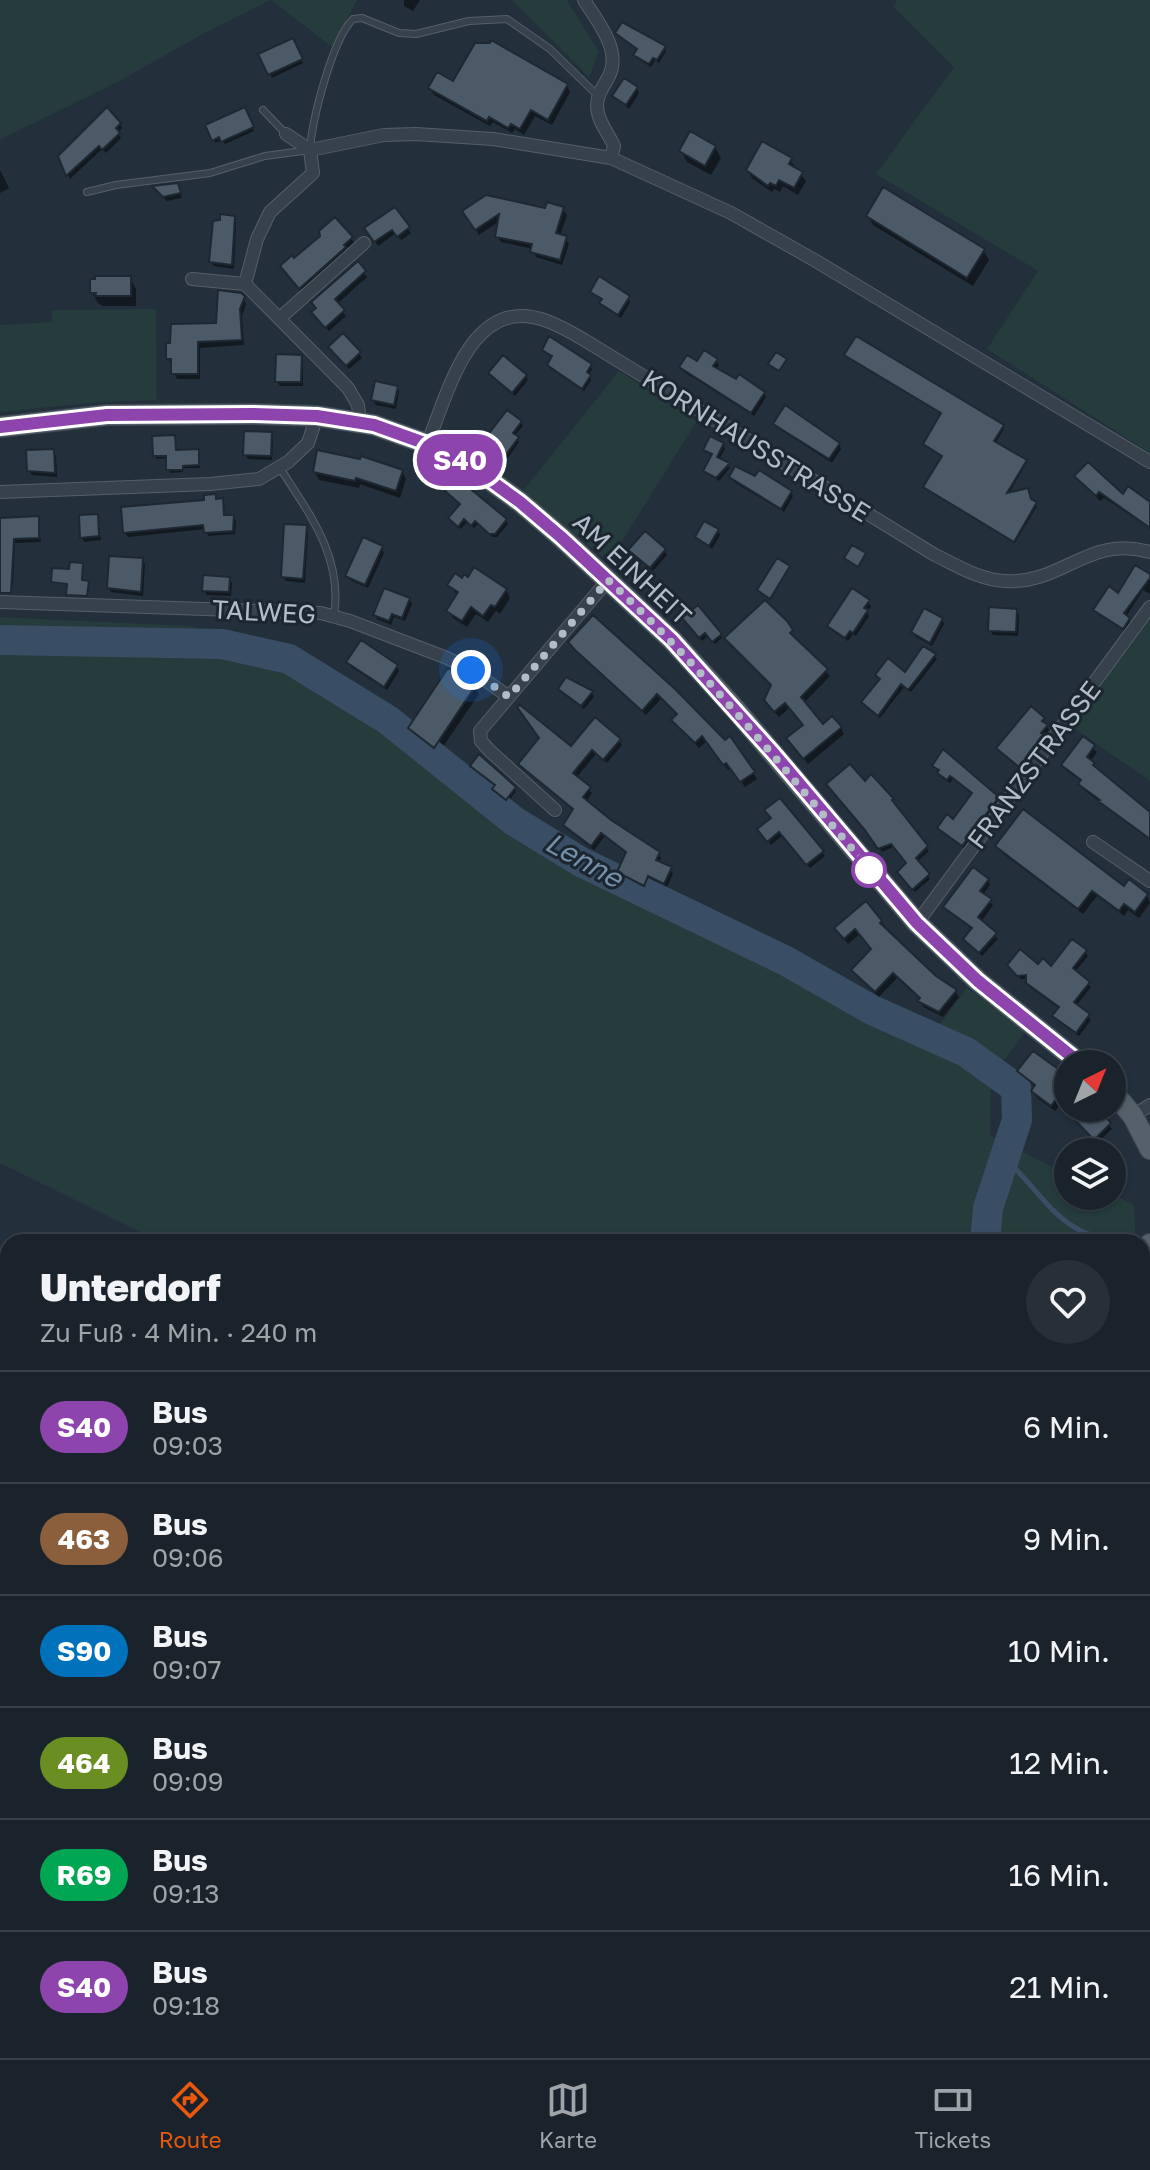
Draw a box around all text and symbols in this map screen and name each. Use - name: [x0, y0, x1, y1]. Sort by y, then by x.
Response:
- street label: KORNHAUSSTRASSE: [637, 363, 876, 528]
- line badge: S40: [414, 434, 506, 486]
- text: S40: [433, 443, 487, 476]
- street label: AM EINHEIT: [567, 506, 698, 631]
- street label: TALWEG: [211, 593, 317, 630]
- your location: [451, 650, 491, 690]
- street label: FRANZSTRASSE: [960, 675, 1107, 855]
- water label: Lenne: [540, 825, 630, 895]
- unlabelled marker: [852, 853, 886, 887]
- north arrow: [1054, 1050, 1126, 1122]
- map controls: [1054, 1050, 1126, 1210]
- button: layers: [1054, 1138, 1126, 1210]
- button: heart: [1026, 1260, 1110, 1344]
- text: Unterdorf: [40, 1264, 221, 1309]
- text: Zu Fuß · 4 Min. · 240 m: [40, 1317, 317, 1348]
- text: Bus: [152, 1394, 208, 1430]
- text: 6 Min.: [1023, 1409, 1110, 1445]
- text: S40: [57, 1410, 111, 1443]
- text: 09:03: [152, 1430, 223, 1461]
- text: Bus: [152, 1506, 208, 1542]
- text: 9 Min.: [1023, 1521, 1110, 1557]
- text: 463: [58, 1522, 110, 1555]
- text: 09:06: [152, 1542, 224, 1573]
- text: Bus: [152, 1618, 208, 1654]
- text: 10 Min.: [1008, 1633, 1110, 1669]
- text: S90: [57, 1634, 111, 1667]
- text: 09:07: [152, 1654, 222, 1685]
- text: Bus: [152, 1730, 208, 1766]
- text: 12 Min.: [1009, 1745, 1110, 1781]
- text: 464: [58, 1746, 110, 1779]
- text: 09:09: [152, 1766, 224, 1797]
- text: Bus: [152, 1842, 208, 1878]
- text: 16 Min.: [1009, 1857, 1110, 1893]
- text: R69: [56, 1858, 112, 1891]
- text: 09:13: [152, 1878, 219, 1909]
- text: Bus: [152, 1954, 208, 1990]
- text: 21 Min.: [1009, 1969, 1110, 2005]
- text: S40: [57, 1970, 111, 2003]
- text: 09:18: [152, 1990, 220, 2021]
- tab: Route: [159, 2078, 222, 2153]
- tab: Karte: [539, 2078, 597, 2153]
- tab: Tickets: [915, 2078, 991, 2153]

